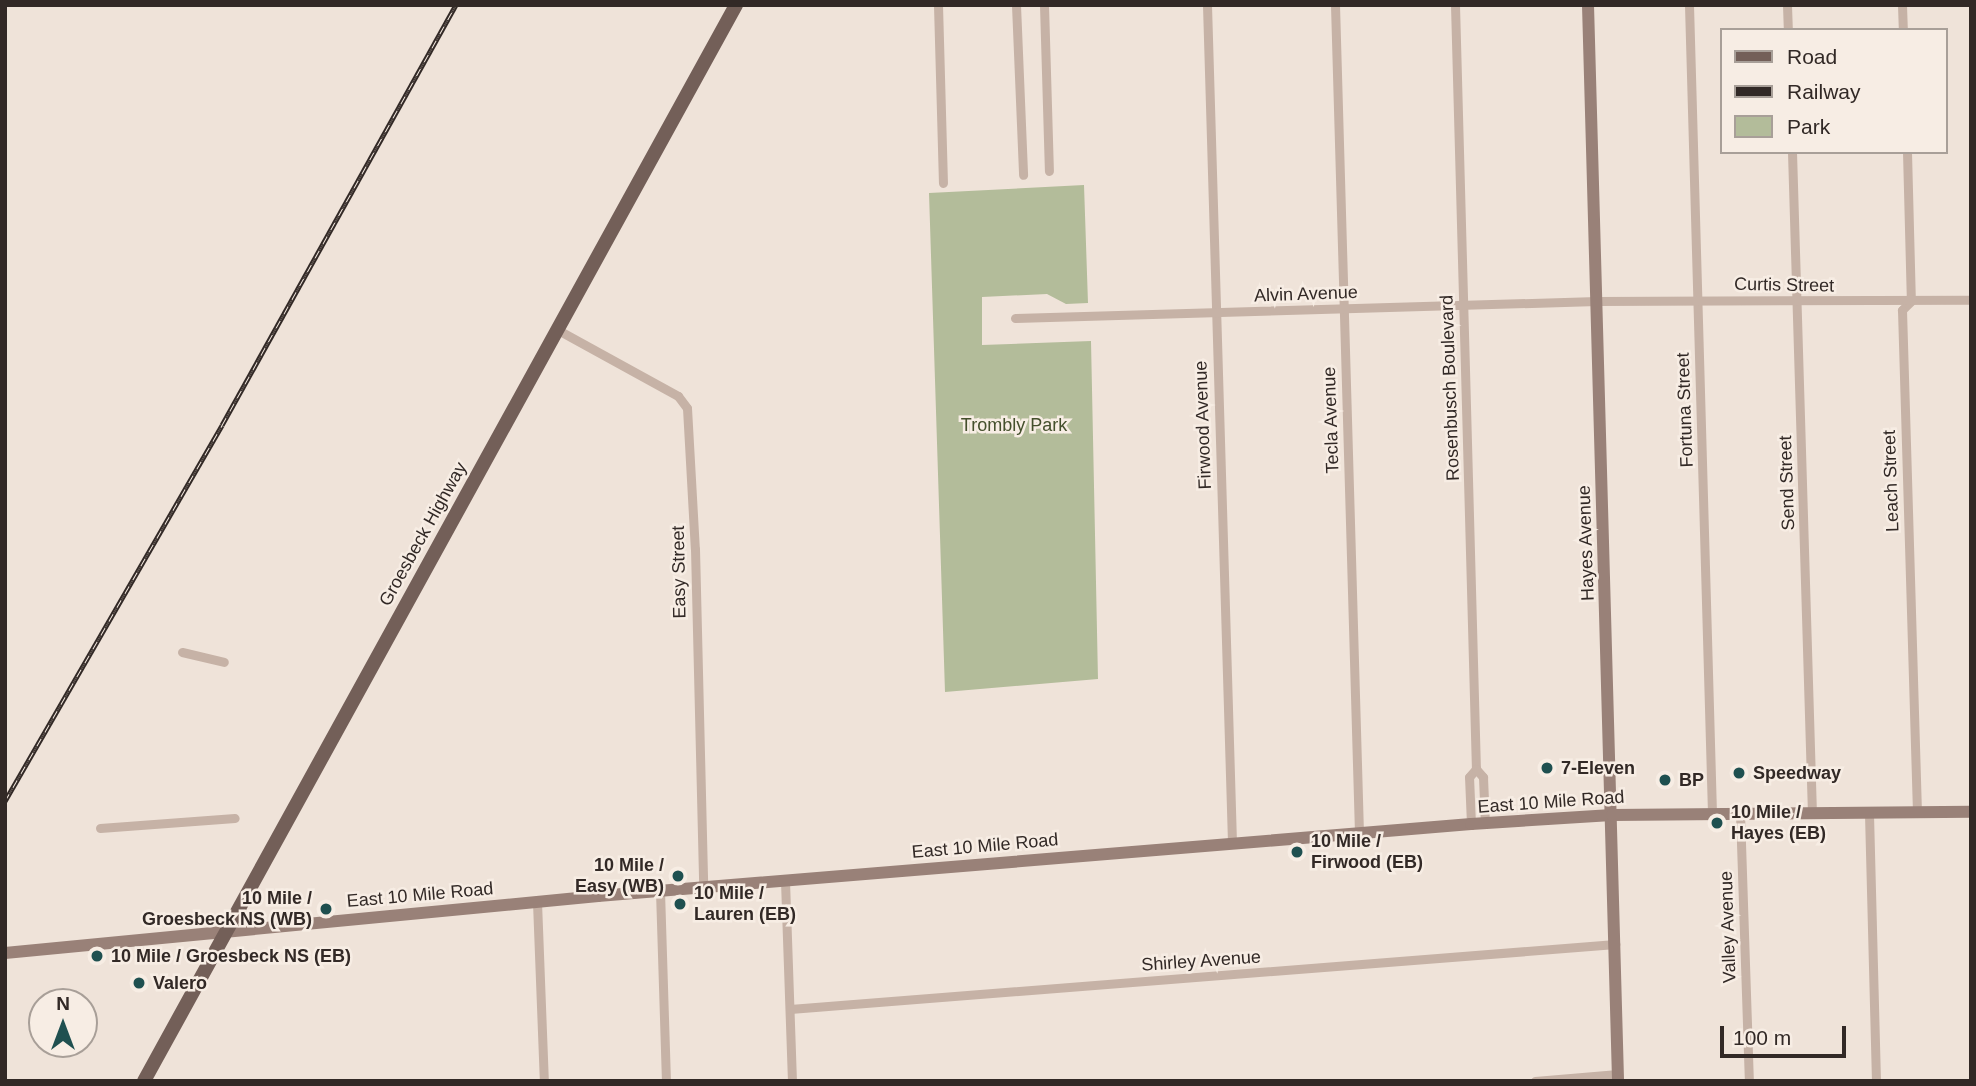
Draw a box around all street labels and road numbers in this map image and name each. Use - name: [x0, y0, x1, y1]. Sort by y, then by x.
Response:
- street label: Curtis Street: [1734, 273, 1834, 297]
- street label: Alvin Avenue: [1253, 281, 1359, 307]
- street label: Rosenbusch Boulevard: [1436, 295, 1464, 481]
- street label: Fortuna Street: [1672, 352, 1698, 468]
- street label: Firwood Avenue: [1190, 360, 1216, 490]
- street label: Tecla Avenue: [1318, 366, 1344, 474]
- street label: Leach Street: [1878, 430, 1904, 532]
- street label: Send Street: [1775, 435, 1799, 531]
- street label: Groesbeck Highway: [375, 458, 471, 610]
- street label: Hayes Avenue: [1573, 484, 1599, 602]
- street label: Easy Street: [667, 525, 691, 619]
- street label: East 10 Mile Road: [1477, 786, 1625, 818]
- street label: East 10 Mile Road: [911, 829, 1059, 863]
- street label: Valley Avenue: [1715, 870, 1741, 984]
- street label: East 10 Mile Road: [346, 878, 494, 912]
- street label: Shirley Avenue: [1140, 946, 1262, 976]

